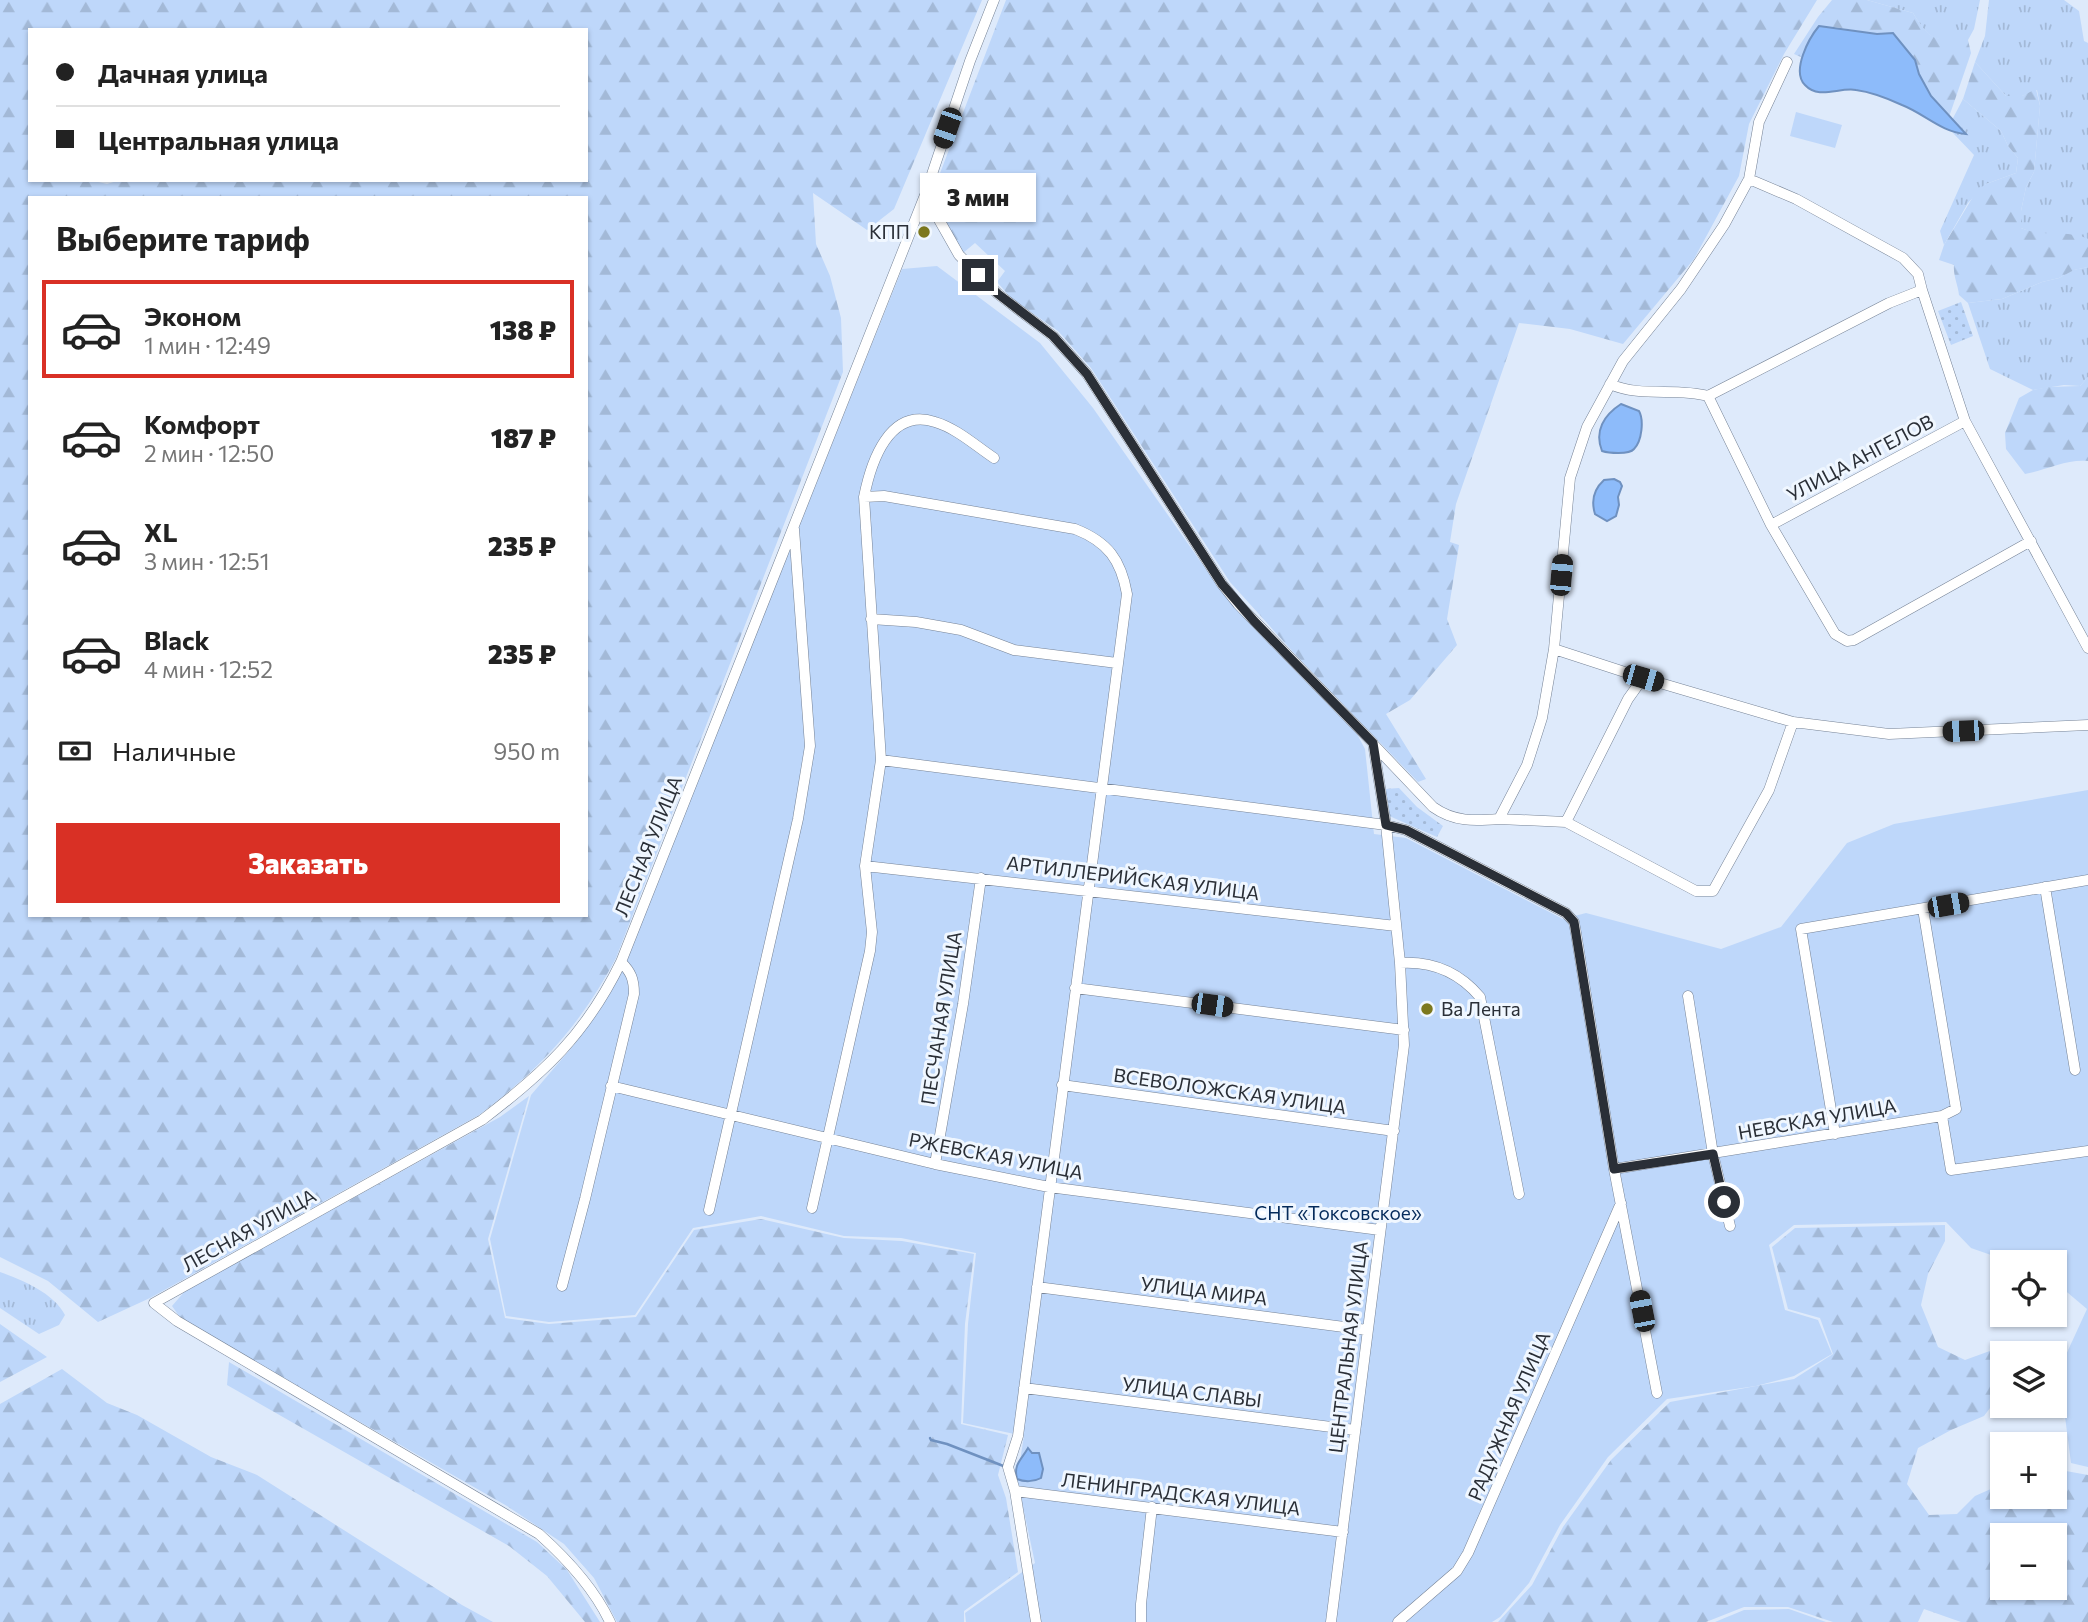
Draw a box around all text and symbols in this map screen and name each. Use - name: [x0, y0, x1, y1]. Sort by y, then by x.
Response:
- text: Дачная улица: [98, 57, 268, 88]
- car: [931, 105, 964, 151]
- text: Центральная улица: [98, 124, 339, 155]
- callout: 3 мин: [920, 174, 1036, 222]
- text: 3 мин: [947, 183, 1009, 211]
- text: Выберите тариф: [56, 218, 310, 258]
- place label: КПП: [869, 220, 910, 243]
- marker: КПП: [916, 224, 932, 240]
- route end: [962, 259, 994, 291]
- icon: car: [60, 298, 123, 361]
- text: Эконом: [144, 300, 241, 331]
- text: 138 ₽: [490, 314, 556, 345]
- text: 1 мин · 12:49: [144, 331, 271, 359]
- icon: car: [60, 406, 123, 469]
- text: Комфорт: [144, 408, 260, 439]
- street label: УЛИЦА АНГЕЛОВ: [1783, 409, 1937, 506]
- text: 187 ₽: [491, 422, 556, 453]
- text: 2 мин · 12:50: [144, 439, 274, 467]
- icon: car: [60, 514, 123, 577]
- text: XL: [144, 516, 178, 547]
- text: 235 ₽: [488, 530, 556, 561]
- text: 3 мин · 12:51: [144, 547, 270, 575]
- car: [1549, 553, 1574, 597]
- icon: car: [60, 622, 123, 685]
- text: Black: [144, 624, 210, 655]
- text: 235 ₽: [488, 638, 556, 669]
- text: 4 мин · 12:52: [144, 655, 273, 683]
- car: [1620, 662, 1667, 694]
- car: [1942, 720, 1985, 742]
- icon: cash: [56, 732, 94, 770]
- text: Наличные: [112, 735, 236, 766]
- text: 950 m: [493, 737, 560, 765]
- street label: ЛЕСНАЯ УЛИЦА: [609, 772, 686, 919]
- button: Заказать: [56, 823, 560, 903]
- street label: АРТИЛЛЕРИЙСКАЯ УЛИЦА: [1005, 851, 1261, 904]
- car: [1926, 891, 1971, 919]
- street label: ПЕСЧАНАЯ УЛИЦА: [915, 929, 966, 1106]
- car: [1190, 992, 1235, 1018]
- place label: Ва Лента: [1441, 997, 1521, 1020]
- marker: Ва Лента: [1419, 1001, 1435, 1017]
- street label: ВСЕВОЛОЖСКАЯ УЛИЦА: [1112, 1063, 1348, 1118]
- street label: НЕВСКАЯ УЛИЦА: [1736, 1093, 1898, 1144]
- street label: РЖЕВСКАЯ УЛИЦА: [907, 1127, 1085, 1184]
- street label: ЛЕСНАЯ УЛИЦА: [178, 1183, 320, 1276]
- route start: [1708, 1186, 1740, 1218]
- park label: СНТ «Токсовское»: [1254, 1201, 1422, 1224]
- street label: ЦЕНТРАЛЬНАЯ УЛИЦА: [1323, 1240, 1372, 1454]
- map controls: [1990, 1250, 2067, 1600]
- button: locate: [1990, 1250, 2067, 1327]
- street label: УЛИЦА МИРА: [1139, 1271, 1269, 1310]
- car: [1628, 1288, 1657, 1334]
- street label: РАДУЖНАЯ УЛИЦА: [1462, 1328, 1555, 1504]
- button: layers: [1990, 1341, 2067, 1418]
- street label: УЛИЦА СЛАВЫ: [1121, 1372, 1263, 1411]
- button: +: [1990, 1432, 2067, 1509]
- street label: ЛЕНИНГРАДСКАЯ УЛИЦА: [1060, 1467, 1302, 1520]
- button: −: [1990, 1523, 2067, 1600]

